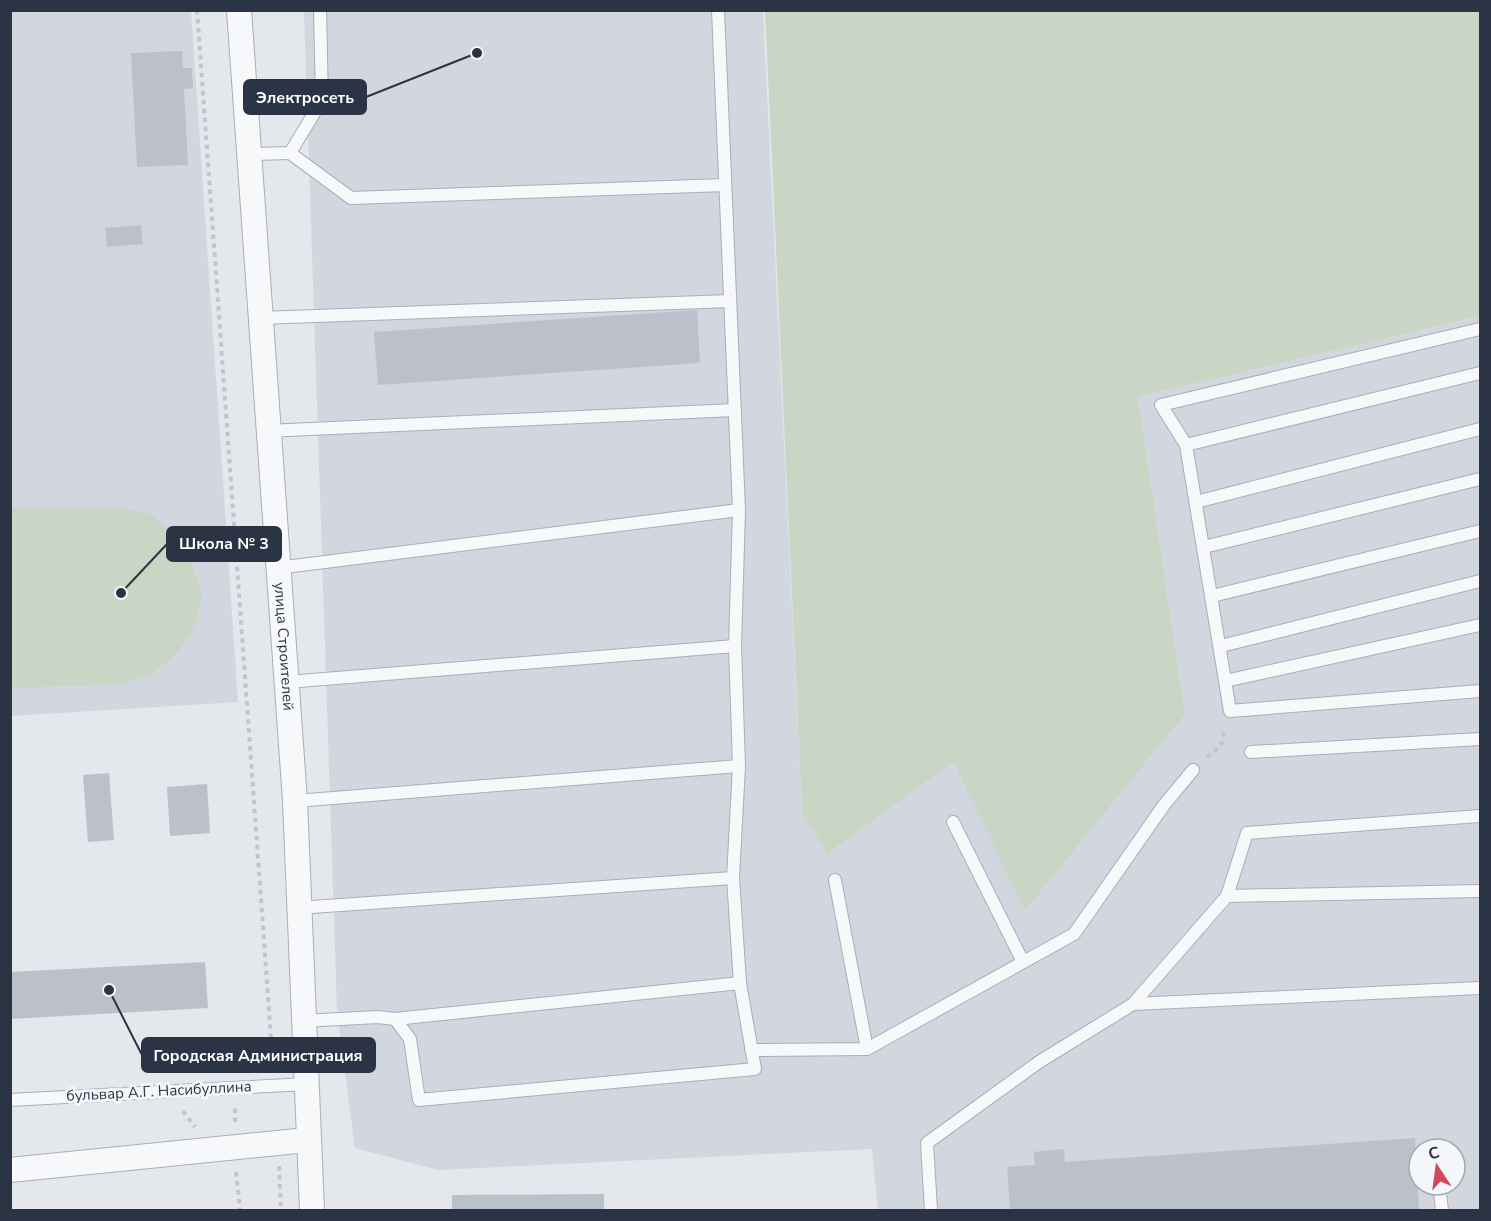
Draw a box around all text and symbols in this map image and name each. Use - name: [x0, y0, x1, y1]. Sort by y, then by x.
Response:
- callout: Электросеть: [244, 80, 366, 114]
- text: Электросеть: [256, 87, 354, 109]
- callout: Школа № 3: [167, 527, 281, 561]
- text: Школа № 3: [179, 533, 269, 555]
- street label: улица Строителей: [270, 581, 299, 711]
- callout: Городская Администрация: [142, 1038, 375, 1072]
- text: Городская Администрация: [153, 1045, 363, 1067]
- street label: бульвар А.Г. Насибуллина: [66, 1076, 252, 1106]
- north arrow: [1407, 1137, 1467, 1197]
- text: С: [1426, 1141, 1442, 1165]

